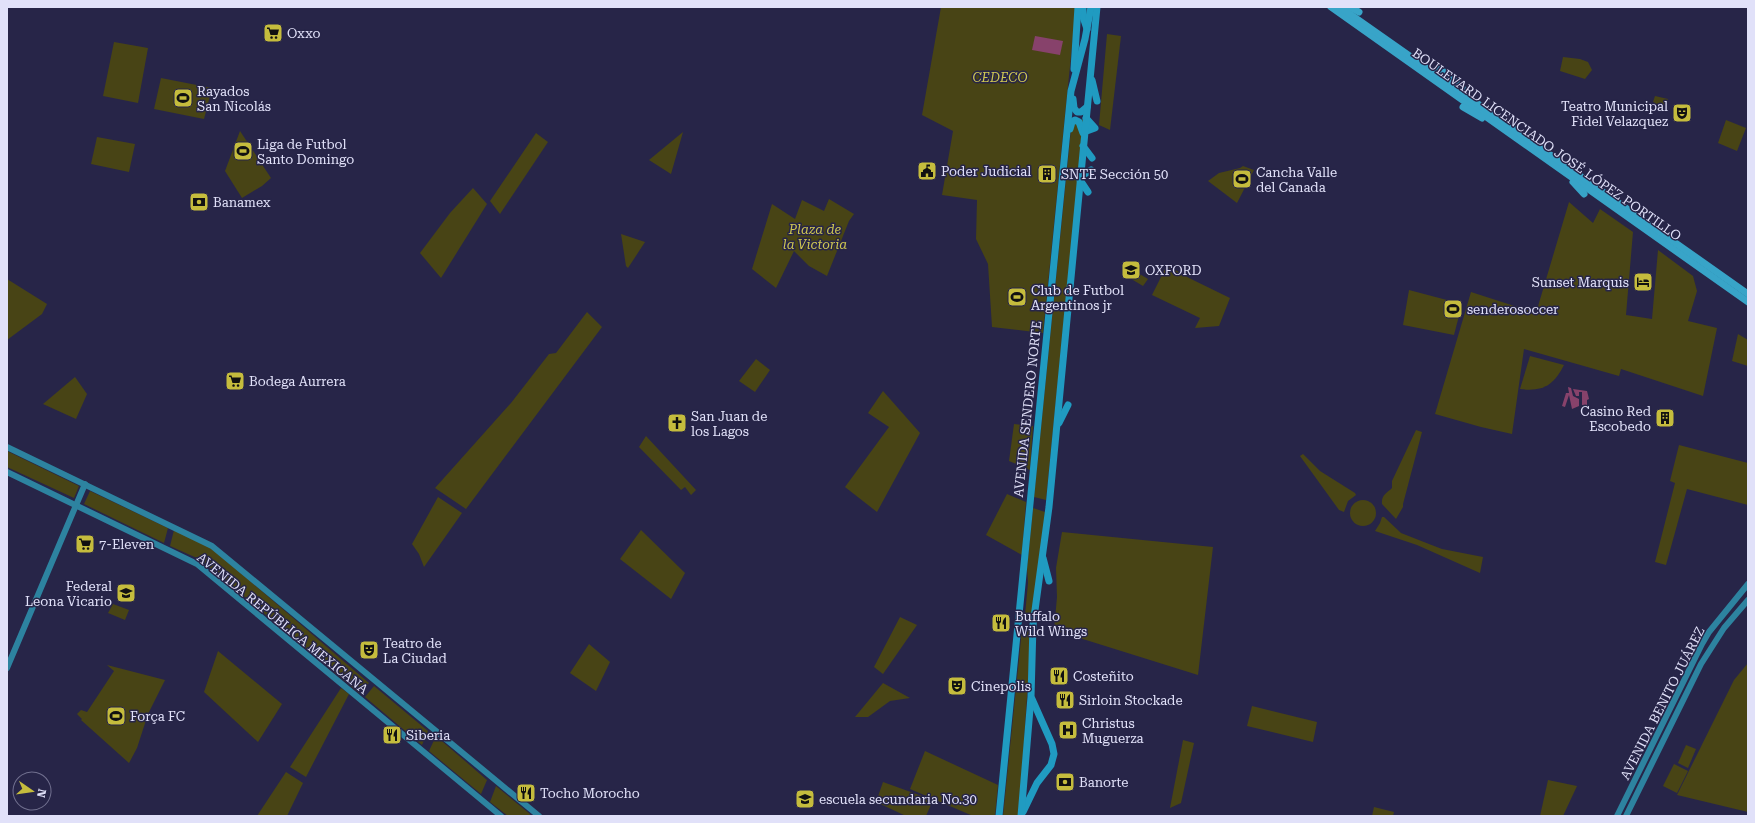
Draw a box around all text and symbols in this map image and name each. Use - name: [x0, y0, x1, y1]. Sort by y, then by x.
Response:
- supermarket icon: Oxxo: [262, 22, 284, 44]
- place label: Oxxo: [287, 26, 320, 41]
- street label: BOULEVARD LICENCIADO JOSÉ LÓPEZ PORTILLO: [1409, 44, 1685, 244]
- park label: CEDECO: [972, 70, 1028, 85]
- place label: Rayados San Nicolás: [197, 84, 271, 114]
- sports icon: Rayados San Nicolás: [172, 87, 194, 109]
- place label: Teatro Municipal Fidel Velazquez: [1561, 99, 1668, 129]
- theatre icon: Teatro Municipal Fidel Velazquez: [1671, 102, 1693, 124]
- place label: Liga de Futbol Santo Domingo: [257, 137, 354, 167]
- sports icon: Liga de Futbol Santo Domingo: [232, 140, 254, 162]
- public building icon: Poder Judicial: [916, 160, 938, 182]
- building icon: SNTE Sección 50: [1036, 163, 1058, 185]
- place label: Poder Judicial: [941, 164, 1031, 179]
- place label: Cancha Valle del Canada: [1256, 165, 1337, 195]
- place label: SNTE Sección 50: [1061, 167, 1168, 182]
- sports icon: Cancha Valle del Canada: [1231, 168, 1253, 190]
- bank icon: Banamex: [188, 191, 210, 213]
- place label: Banamex: [213, 195, 271, 210]
- park label: Plaza de la Victoria: [783, 222, 847, 252]
- school or university icon: OXFORD: [1120, 259, 1142, 281]
- place label: OXFORD: [1145, 263, 1202, 278]
- hotel icon: Sunset Marquis: [1632, 271, 1654, 293]
- place label: Sunset Marquis: [1532, 275, 1629, 290]
- place label: Club de Futbol Argentinos jr: [1031, 283, 1124, 313]
- sports icon: Club de Futbol Argentinos jr: [1006, 286, 1028, 308]
- sports icon: senderosoccer: [1442, 298, 1464, 320]
- place label: senderosoccer: [1467, 302, 1559, 317]
- street label: AVENIDA SENDERO NORTE: [1011, 320, 1044, 498]
- supermarket icon: Bodega Aurrera: [224, 370, 246, 392]
- place label: Bodega Aurrera: [249, 374, 346, 389]
- place label: Casino Red Escobedo: [1580, 404, 1652, 434]
- building icon: Casino Red Escobedo: [1654, 407, 1676, 429]
- place label: San Juan de los Lagos: [691, 409, 767, 439]
- church icon: San Juan de los Lagos: [666, 412, 688, 434]
- supermarket icon: 7-Eleven: [74, 533, 96, 555]
- place label: 7-Eleven: [99, 537, 155, 552]
- street label: AVENIDA REPÚBLICA MEXICANA: [194, 549, 372, 697]
- place label: Federal Leona Vicario: [25, 579, 112, 609]
- school or university icon: Federal Leona Vicario: [115, 582, 137, 604]
- place label: Buffalo Wild Wings: [1015, 609, 1087, 639]
- restaurant icon: Buffalo Wild Wings: [990, 612, 1012, 634]
- street label: AVENIDA BENITO JUÁREZ: [1616, 624, 1708, 782]
- place label: Teatro de La Ciudad: [383, 636, 447, 666]
- theatre icon: Teatro de La Ciudad: [358, 639, 380, 661]
- restaurant icon: Costeñito: [1048, 665, 1070, 687]
- place label: Costeñito: [1073, 669, 1134, 684]
- theatre icon: Cinepolis: [946, 675, 968, 697]
- place label: Cinepolis: [971, 679, 1031, 694]
- restaurant icon: Sirloin Stockade: [1054, 689, 1076, 711]
- place label: Sirloin Stockade: [1079, 693, 1183, 708]
- sports icon: Força FC: [105, 705, 127, 727]
- place label: Força FC: [130, 709, 185, 724]
- place label: Christus Muguerza: [1082, 716, 1144, 746]
- hospital icon: Christus Muguerza: [1057, 719, 1079, 741]
- restaurant icon: Siberia: [381, 724, 403, 746]
- place label: Siberia: [406, 728, 450, 743]
- north arrow: [12, 771, 52, 811]
- bank icon: Banorte: [1054, 771, 1076, 793]
- place label: Banorte: [1079, 775, 1128, 790]
- restaurant icon: Tocho Morocho: [515, 782, 537, 804]
- place label: Tocho Morocho: [540, 786, 640, 801]
- text: N: [34, 788, 49, 799]
- school or university icon: escuela secundaria No.30: [794, 788, 816, 810]
- place label: escuela secundaria No.30: [819, 792, 977, 807]

